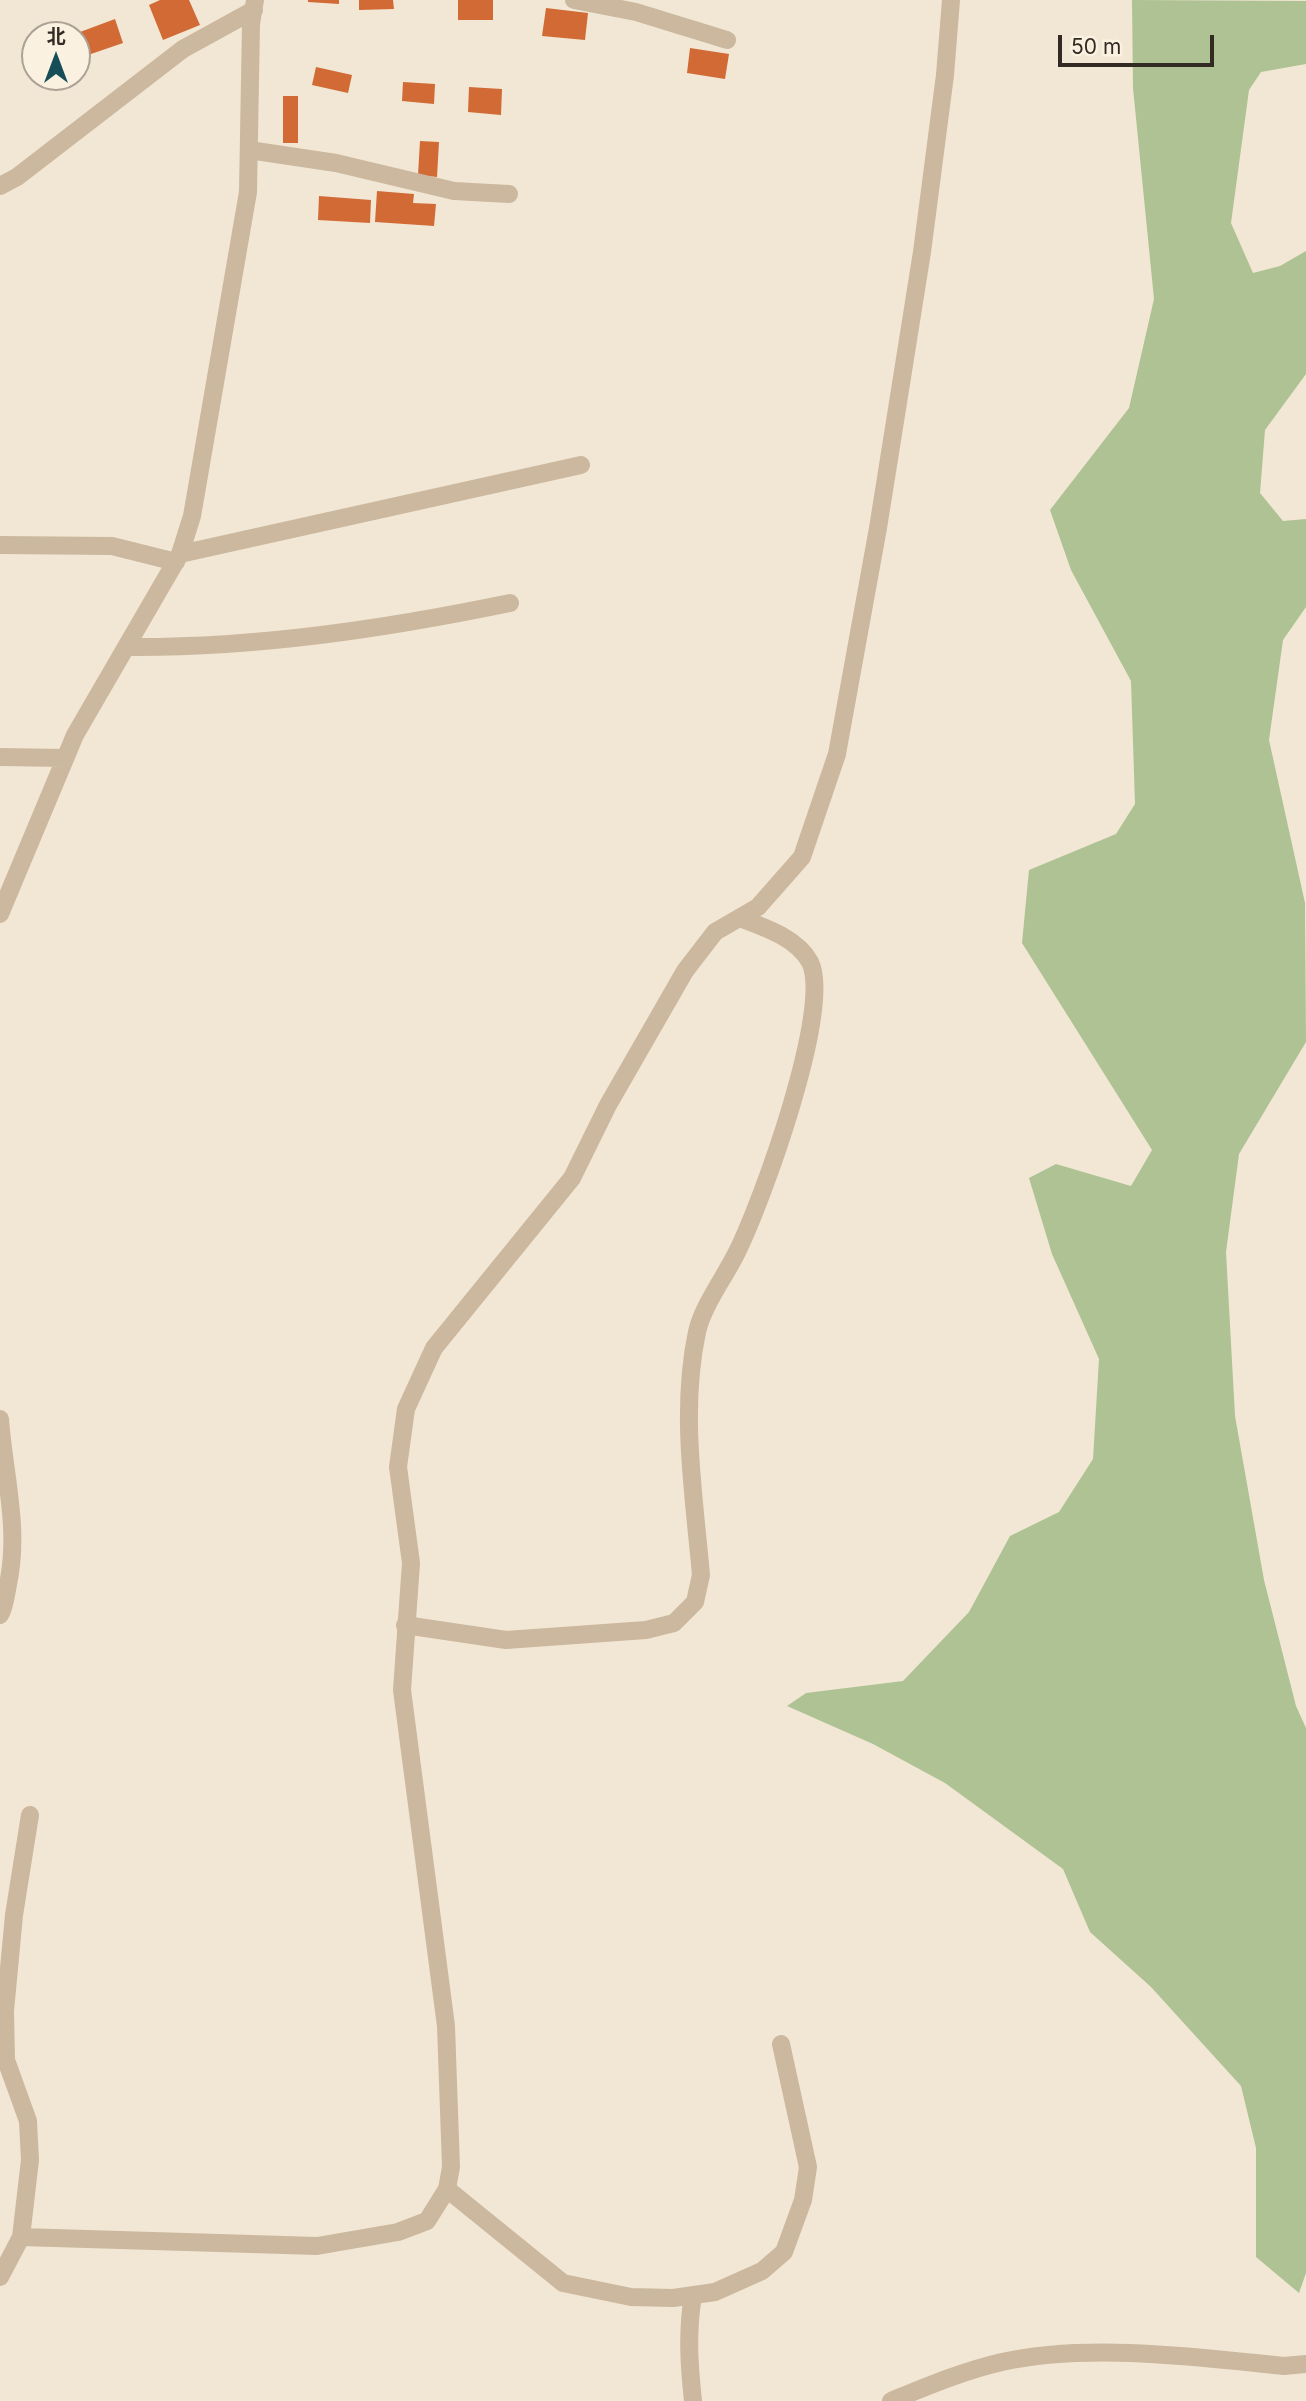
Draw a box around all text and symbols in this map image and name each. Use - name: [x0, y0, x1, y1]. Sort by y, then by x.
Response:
- north arrow: [21, 21, 91, 91]
- scale bar: [1061, 21, 1217, 65]
- text: 北: [46, 25, 66, 48]
- text: 50 m: [1071, 34, 1121, 59]

